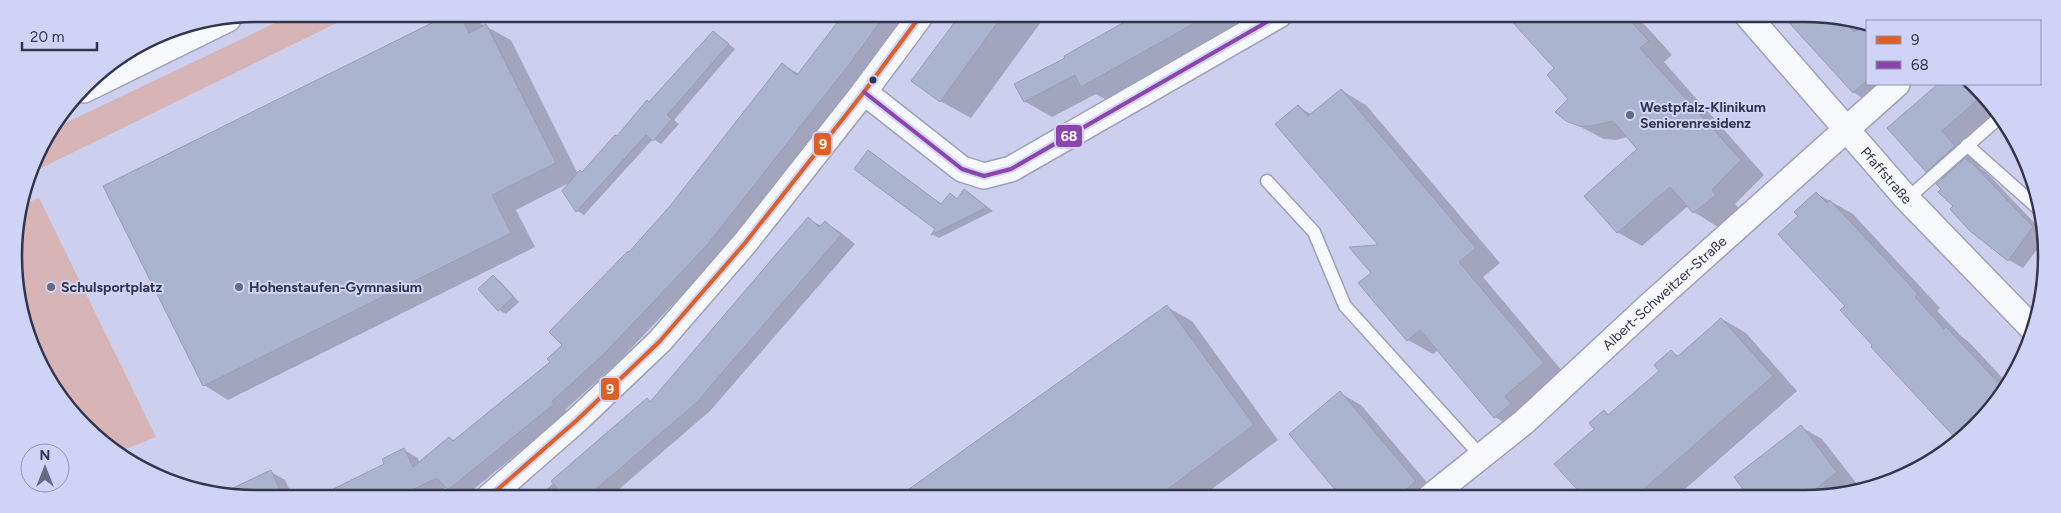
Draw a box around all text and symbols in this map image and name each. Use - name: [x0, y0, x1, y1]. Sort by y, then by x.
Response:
- scale bar: [22, 20, 98, 52]
- legend: [1866, 20, 2041, 85]
- text: 20 m: [30, 28, 64, 46]
- text: 9: [1911, 31, 1920, 49]
- text: 68: [1911, 56, 1929, 74]
- unlabelled marker: [868, 75, 878, 85]
- place label: Westpfalz-Klinikum Seniorenresidenz: [1640, 99, 1766, 132]
- marker: Westpfalz-Klinikum Seniorenresidenz: [1624, 109, 1636, 121]
- line badge: 68: [1055, 124, 1083, 148]
- text: 68: [1061, 128, 1077, 145]
- line badge: 9: [813, 132, 832, 156]
- text: 9: [819, 136, 827, 153]
- street label: Pfaffstraße: [1857, 143, 1916, 208]
- street label: Albert-Schweitzer-Straße: [1599, 232, 1730, 353]
- place label: Schulsportplatz: [61, 279, 162, 296]
- place label: Hohenstaufen-Gymnasium: [249, 279, 422, 296]
- marker: Schulsportplatz: [45, 281, 57, 293]
- marker: Hohenstaufen-Gymnasium: [233, 281, 245, 293]
- line badge: 9: [600, 377, 620, 401]
- text: 9: [606, 381, 614, 398]
- north arrow: [20, 443, 70, 493]
- text: N: [40, 447, 50, 464]

